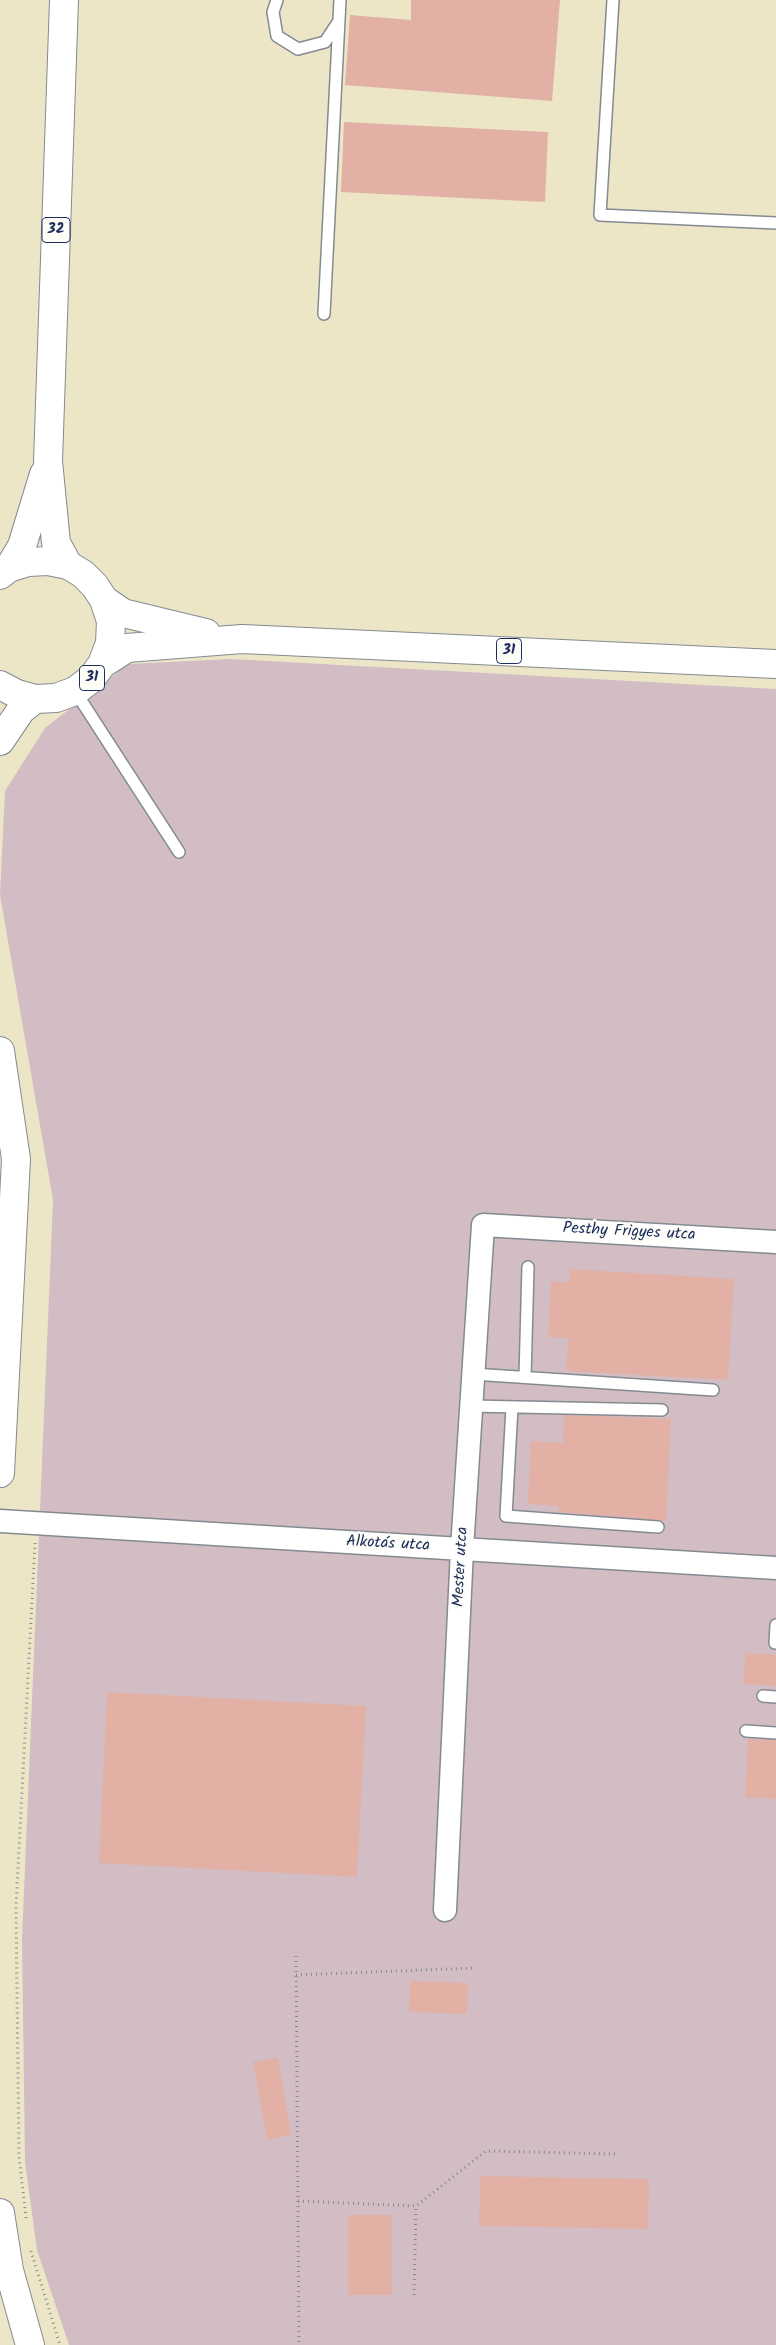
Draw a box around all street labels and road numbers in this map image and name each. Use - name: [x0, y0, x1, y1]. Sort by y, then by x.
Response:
- road number: 32: [42, 218, 70, 242]
- road number: 31: [496, 638, 522, 664]
- road number: 31: [80, 666, 104, 690]
- street label: Pesthy Frigyes utca: [562, 1220, 696, 1246]
- street label: Mester utca: [450, 1526, 474, 1608]
- street label: Alkotás utca: [346, 1533, 430, 1557]

